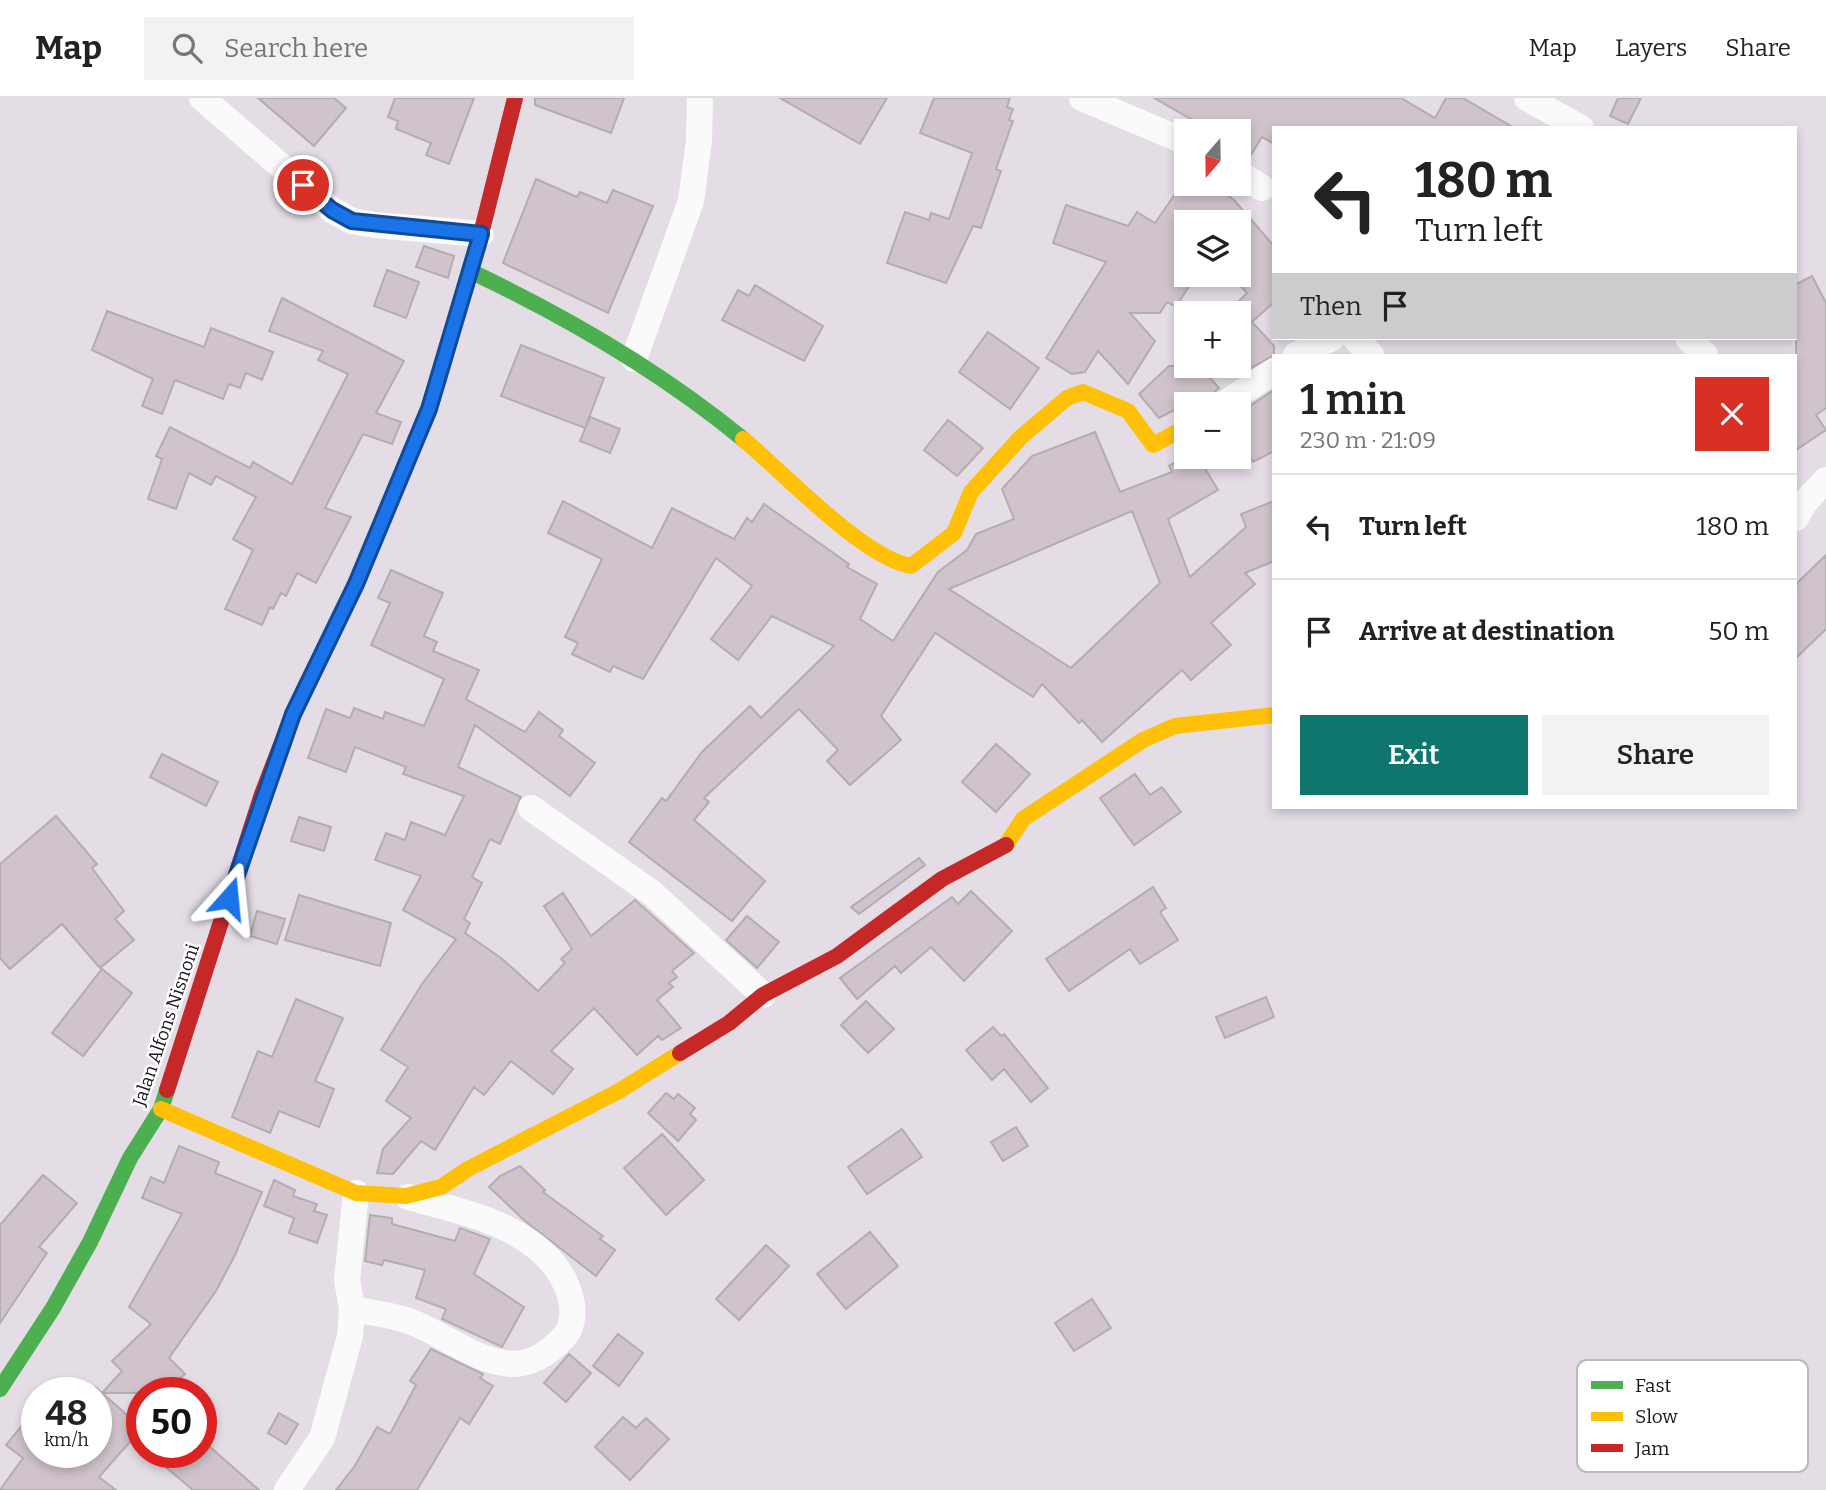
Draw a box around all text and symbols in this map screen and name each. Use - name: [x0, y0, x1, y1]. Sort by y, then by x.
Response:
- search box: [144, 17, 634, 80]
- text: Map: [35, 28, 102, 68]
- icon: search: [168, 29, 206, 67]
- text: Search here: [224, 33, 368, 64]
- text: Map: [1529, 34, 1577, 62]
- text: Layers: [1615, 34, 1687, 62]
- text: Share: [1725, 34, 1791, 62]
- north arrow: [1174, 119, 1251, 196]
- map controls: [1174, 119, 1251, 469]
- text: 180 m: [1415, 151, 1552, 210]
- icon: left: [1300, 154, 1391, 245]
- pin: [273, 155, 333, 215]
- icon: arrive: [284, 166, 322, 204]
- button: layers: [1174, 210, 1251, 287]
- text: Turn left: [1415, 211, 1543, 249]
- icon: arrive: [1376, 287, 1414, 325]
- text: Then: [1300, 291, 1362, 322]
- button: +: [1174, 301, 1251, 378]
- text: 1 min: [1300, 375, 1406, 425]
- button: close: [1695, 377, 1769, 451]
- button: −: [1174, 392, 1251, 469]
- text: 230 m · 21:09: [1300, 426, 1436, 454]
- icon: left: [1300, 508, 1338, 546]
- text: Turn left: [1359, 511, 1467, 542]
- text: 180 m: [1696, 511, 1769, 542]
- icon: arrive: [1300, 613, 1338, 651]
- text: Arrive at destination: [1359, 616, 1614, 647]
- text: 50 m: [1708, 616, 1769, 647]
- button: Exit: [1300, 715, 1528, 795]
- button: Share: [1542, 715, 1769, 795]
- position arrow: [192, 861, 266, 935]
- street label: Jalan Alfons Nisnoni: [128, 941, 204, 1110]
- legend: [1577, 1360, 1808, 1472]
- text: Fast: [1635, 1374, 1672, 1397]
- speed limit sign: 50: [126, 1377, 217, 1468]
- text: 48: [45, 1392, 88, 1434]
- text: Slow: [1635, 1405, 1678, 1428]
- text: km/h: [44, 1429, 89, 1451]
- text: Jam: [1634, 1437, 1669, 1460]

